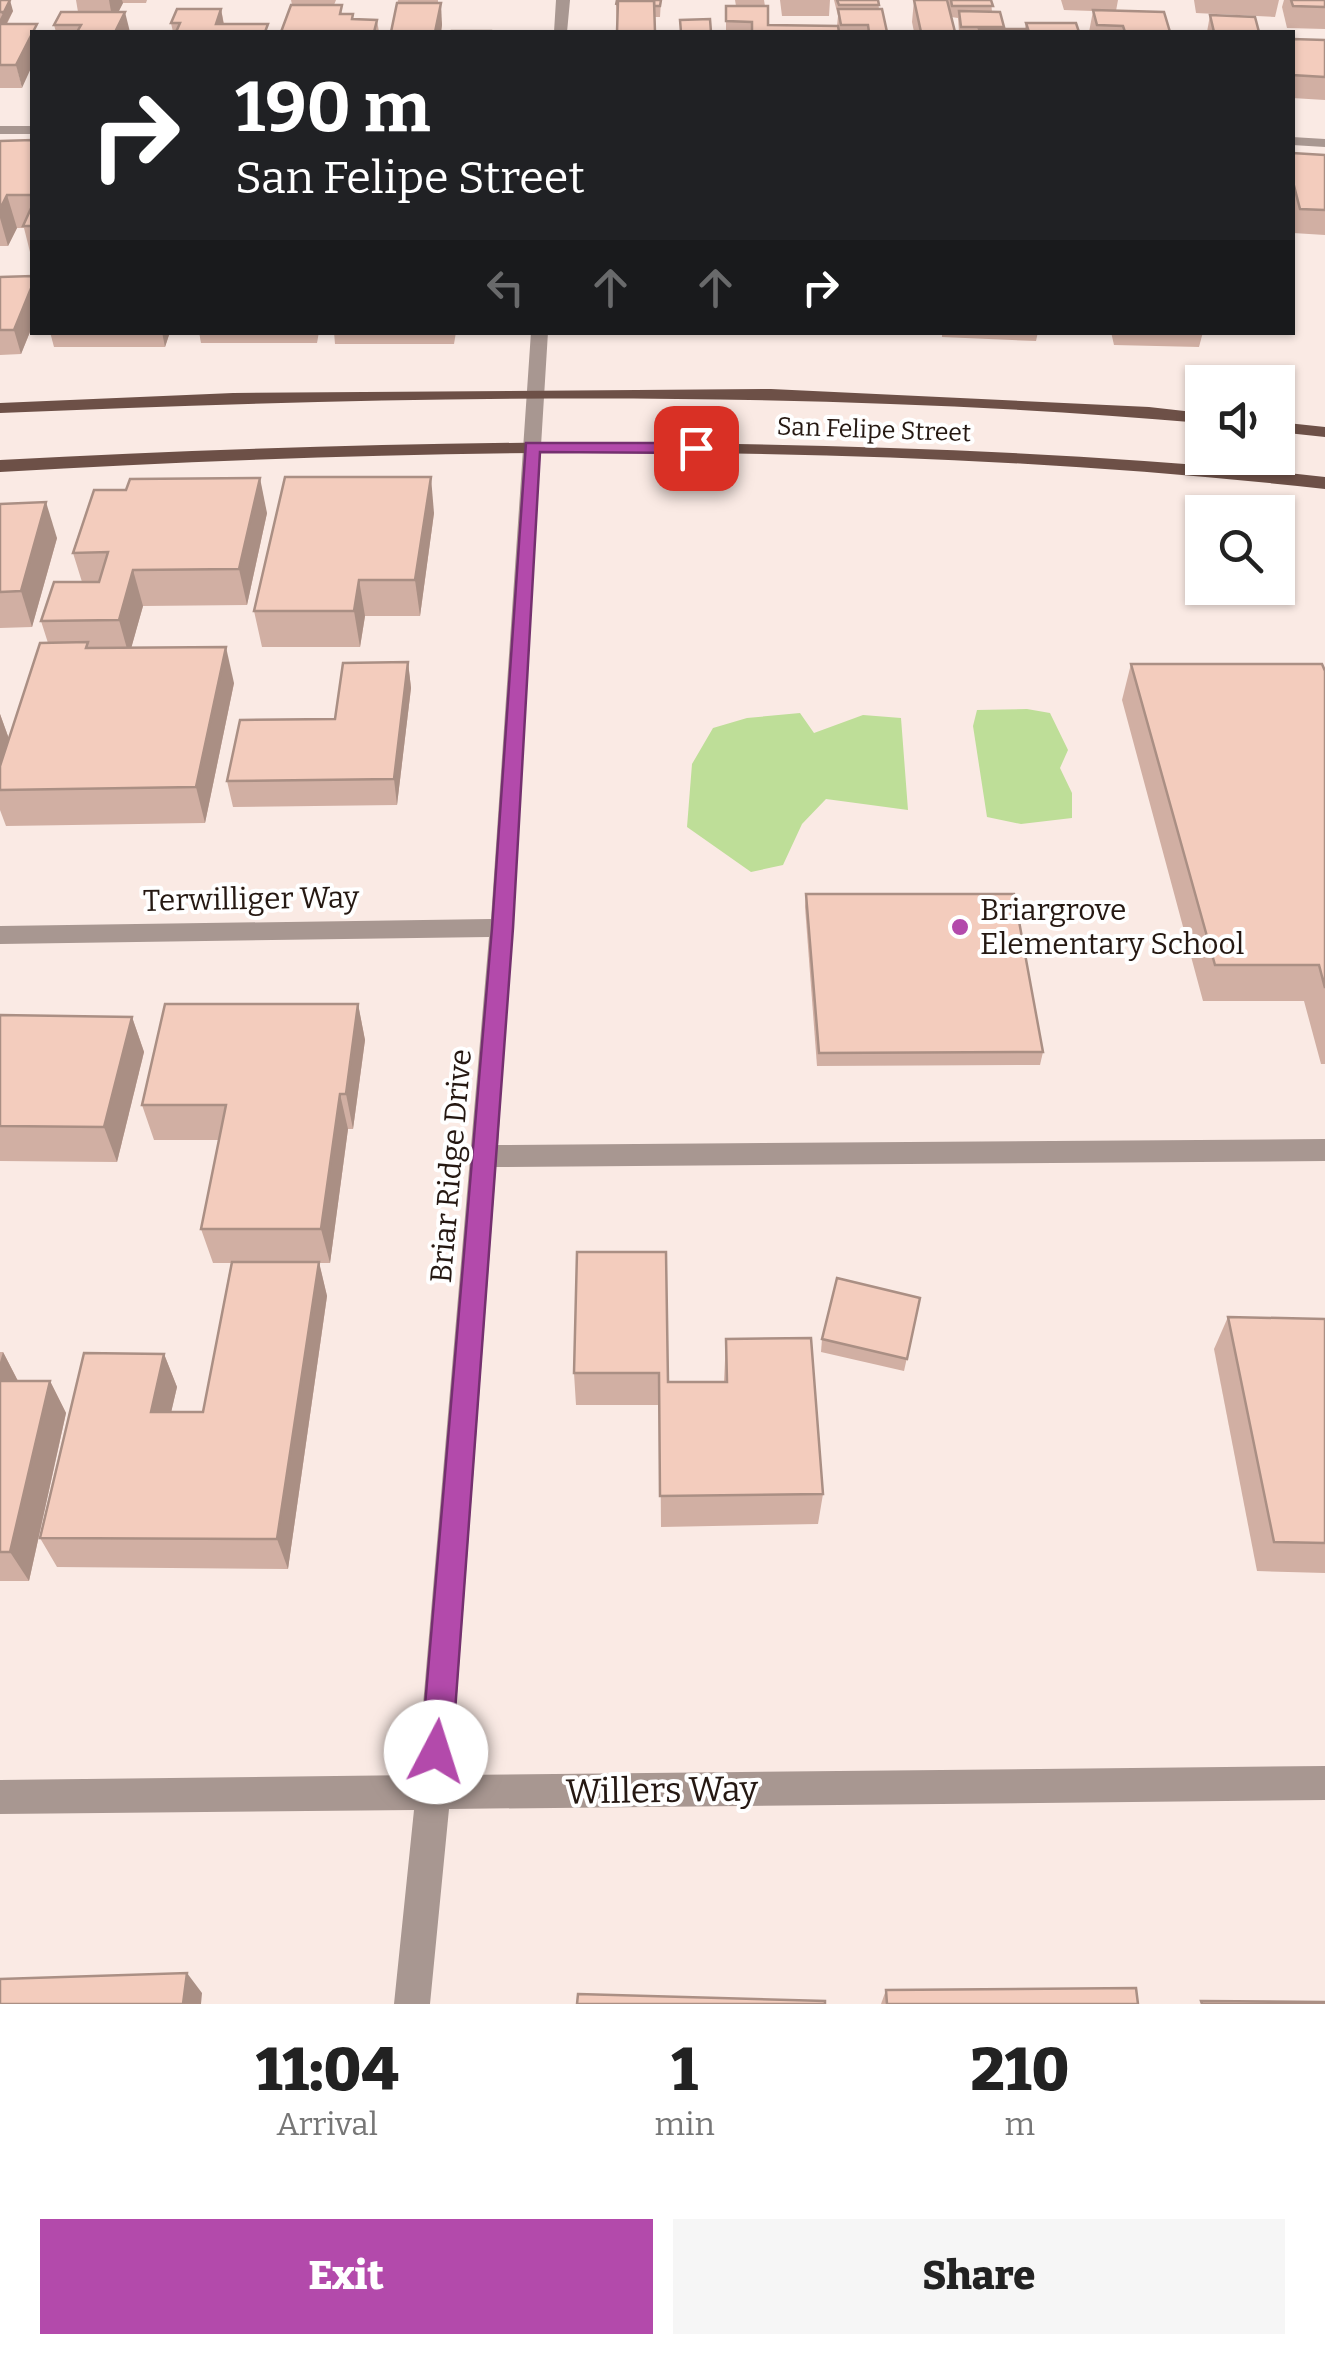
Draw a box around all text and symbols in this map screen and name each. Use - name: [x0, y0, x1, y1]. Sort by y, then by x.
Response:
- text: 190 m: [235, 66, 430, 150]
- icon: right: [70, 70, 200, 200]
- text: San Felipe Street: [235, 151, 585, 205]
- icon: left: [478, 260, 533, 315]
- icon: ahead: [583, 260, 638, 315]
- icon: ahead: [688, 260, 743, 315]
- icon: right: [793, 260, 848, 315]
- map controls: [1185, 365, 1295, 605]
- button: sound: [1185, 365, 1295, 475]
- pin: [654, 406, 739, 491]
- street label: San Felipe Street: [776, 412, 972, 448]
- icon: arrive: [669, 421, 724, 476]
- button: search: [1185, 495, 1295, 605]
- street label: Terwilliger Way: [142, 879, 360, 919]
- place label: Briargrove Elementary School: [980, 892, 1244, 962]
- marker: Briargrove Elementary School: [949, 916, 971, 938]
- street label: Briar Ridge Drive: [423, 1048, 479, 1284]
- position arrow: [384, 1700, 488, 1804]
- street label: Willers Way: [566, 1767, 759, 1813]
- text: 11:04: [256, 2034, 399, 2106]
- text: 1: [671, 2034, 698, 2106]
- text: 210: [970, 2034, 1069, 2106]
- text: Arrival: [277, 2105, 378, 2143]
- text: min: [654, 2105, 715, 2143]
- text: m: [1005, 2105, 1035, 2143]
- button: Exit: [40, 2219, 653, 2334]
- button: Share: [673, 2219, 1285, 2334]

